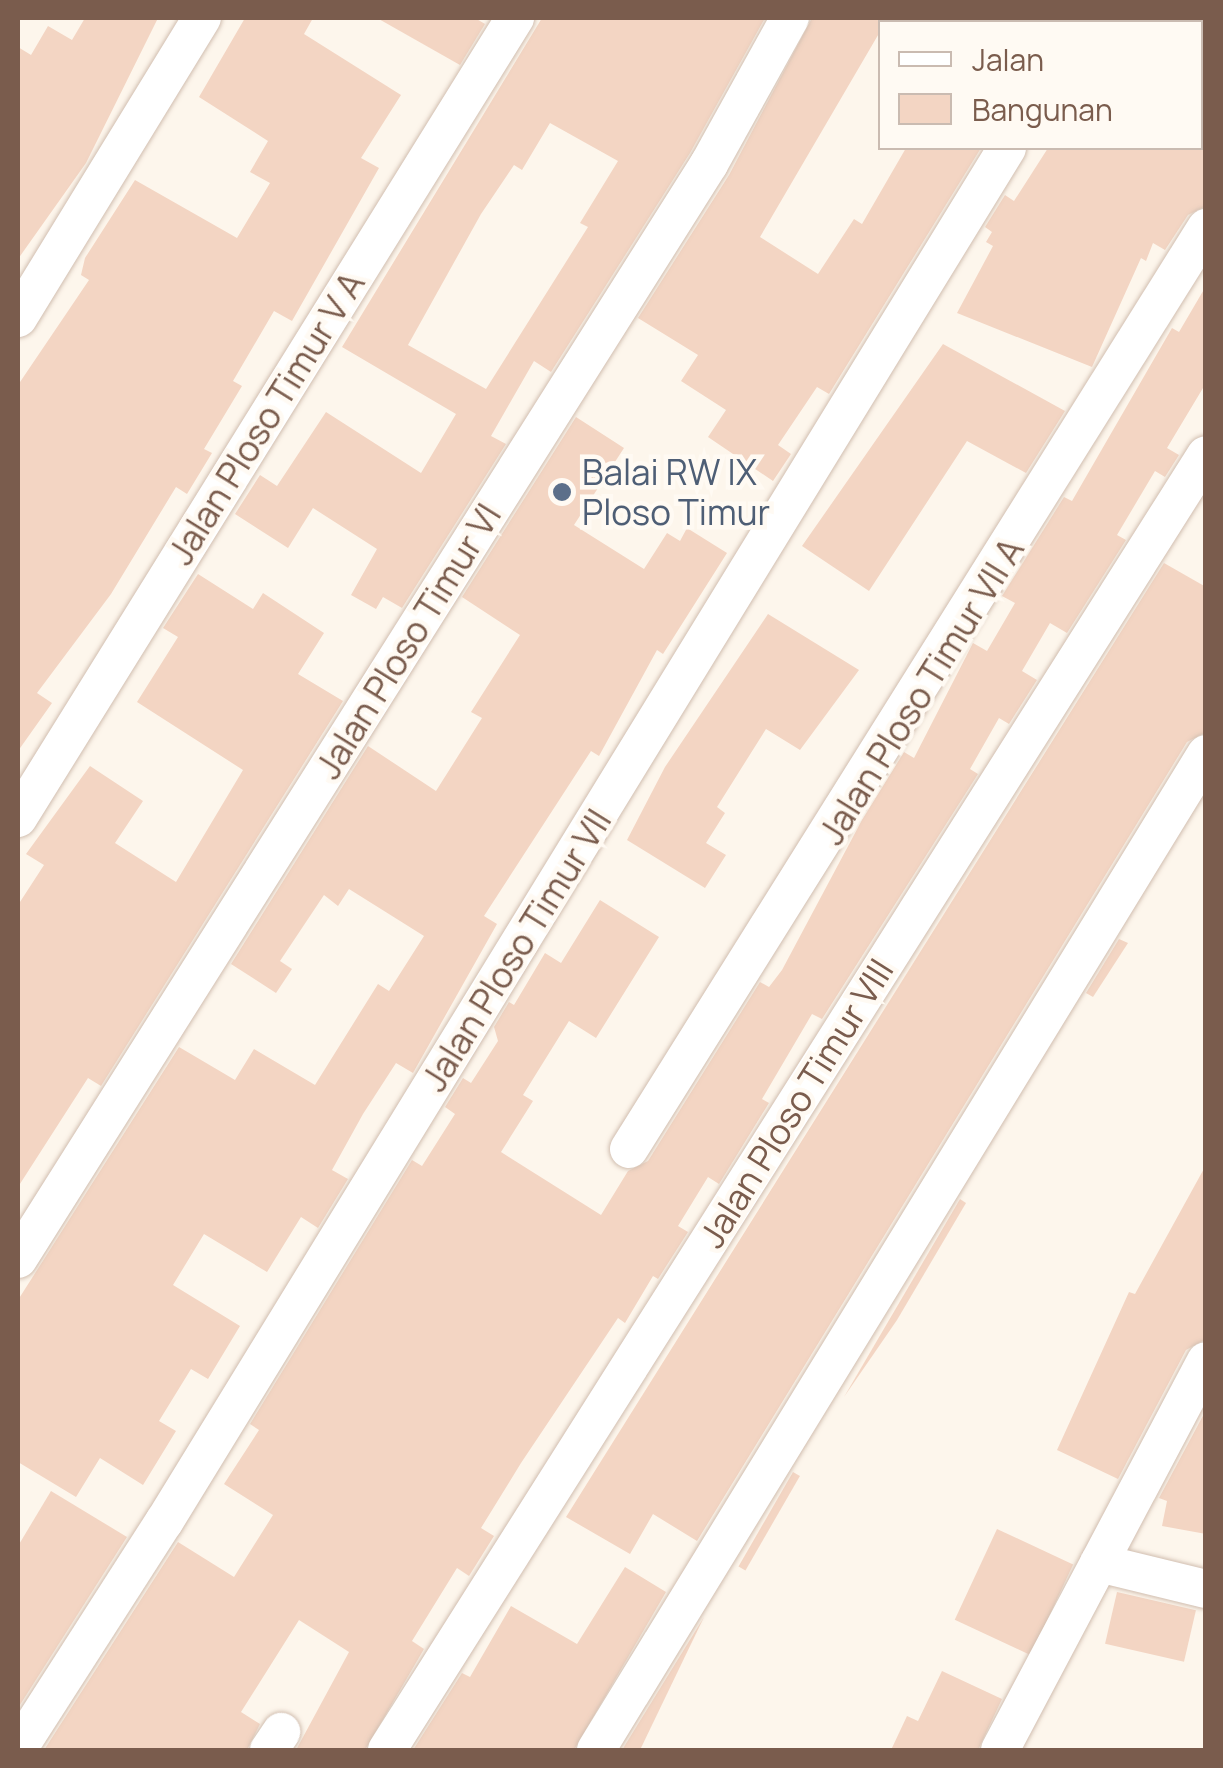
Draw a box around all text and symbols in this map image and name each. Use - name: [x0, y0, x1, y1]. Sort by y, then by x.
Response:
- legend: [878, 20, 1203, 150]
- text: Jalan: [972, 39, 1044, 80]
- text: Bangunan: [972, 89, 1113, 130]
- street label: Jalan Ploso Timur V A: [159, 264, 373, 572]
- place label: Balai RW IX Ploso Timur: [582, 451, 770, 533]
- marker: Balai RW IX Ploso Timur: [551, 481, 573, 503]
- street label: Jalan Ploso Timur VI: [307, 496, 509, 786]
- street label: Jalan Ploso Timur VII A: [810, 530, 1032, 852]
- street label: Jalan Ploso Timur VII: [412, 802, 620, 1098]
- street label: Jalan Ploso Timur VIII: [690, 951, 902, 1255]

